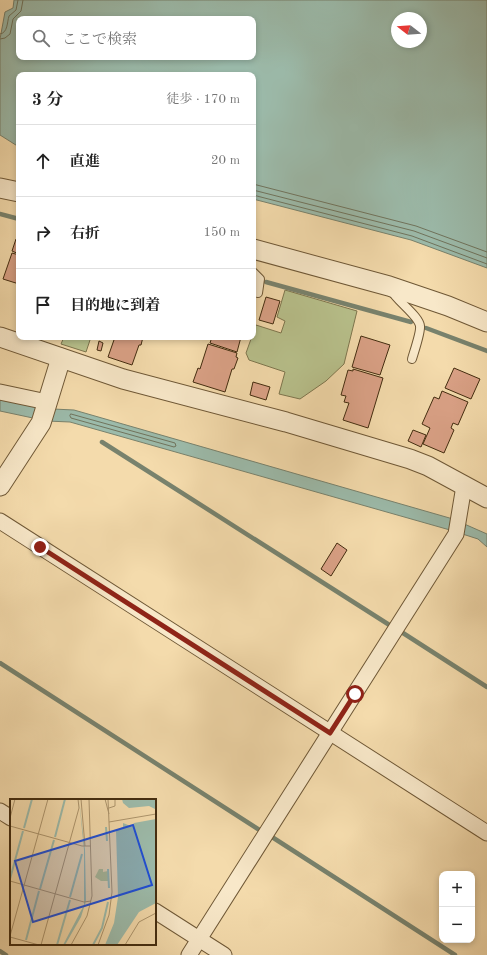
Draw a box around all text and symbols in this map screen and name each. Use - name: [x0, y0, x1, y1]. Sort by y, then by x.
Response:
- north arrow: [391, 12, 427, 48]
- search box: [16, 16, 256, 60]
- icon: search: [30, 27, 52, 49]
- text: ここで検索: [62, 33, 137, 48]
- text: 3 分: [32, 92, 64, 109]
- text: 徒歩 · 170 m: [166, 93, 240, 106]
- icon: ahead: [32, 150, 54, 172]
- text: 20 m: [211, 154, 240, 167]
- text: 直進: [70, 155, 100, 170]
- icon: right: [32, 222, 54, 244]
- text: 150 m: [203, 226, 240, 239]
- text: 右折: [70, 227, 100, 242]
- icon: arrive: [32, 294, 54, 316]
- text: 目的地に到着: [70, 299, 160, 314]
- route end: [31, 538, 49, 556]
- route start: [346, 685, 364, 703]
- inset map: [10, 799, 156, 945]
- map controls: [439, 871, 475, 943]
- button: +: [439, 871, 475, 907]
- button: −: [439, 907, 475, 943]

